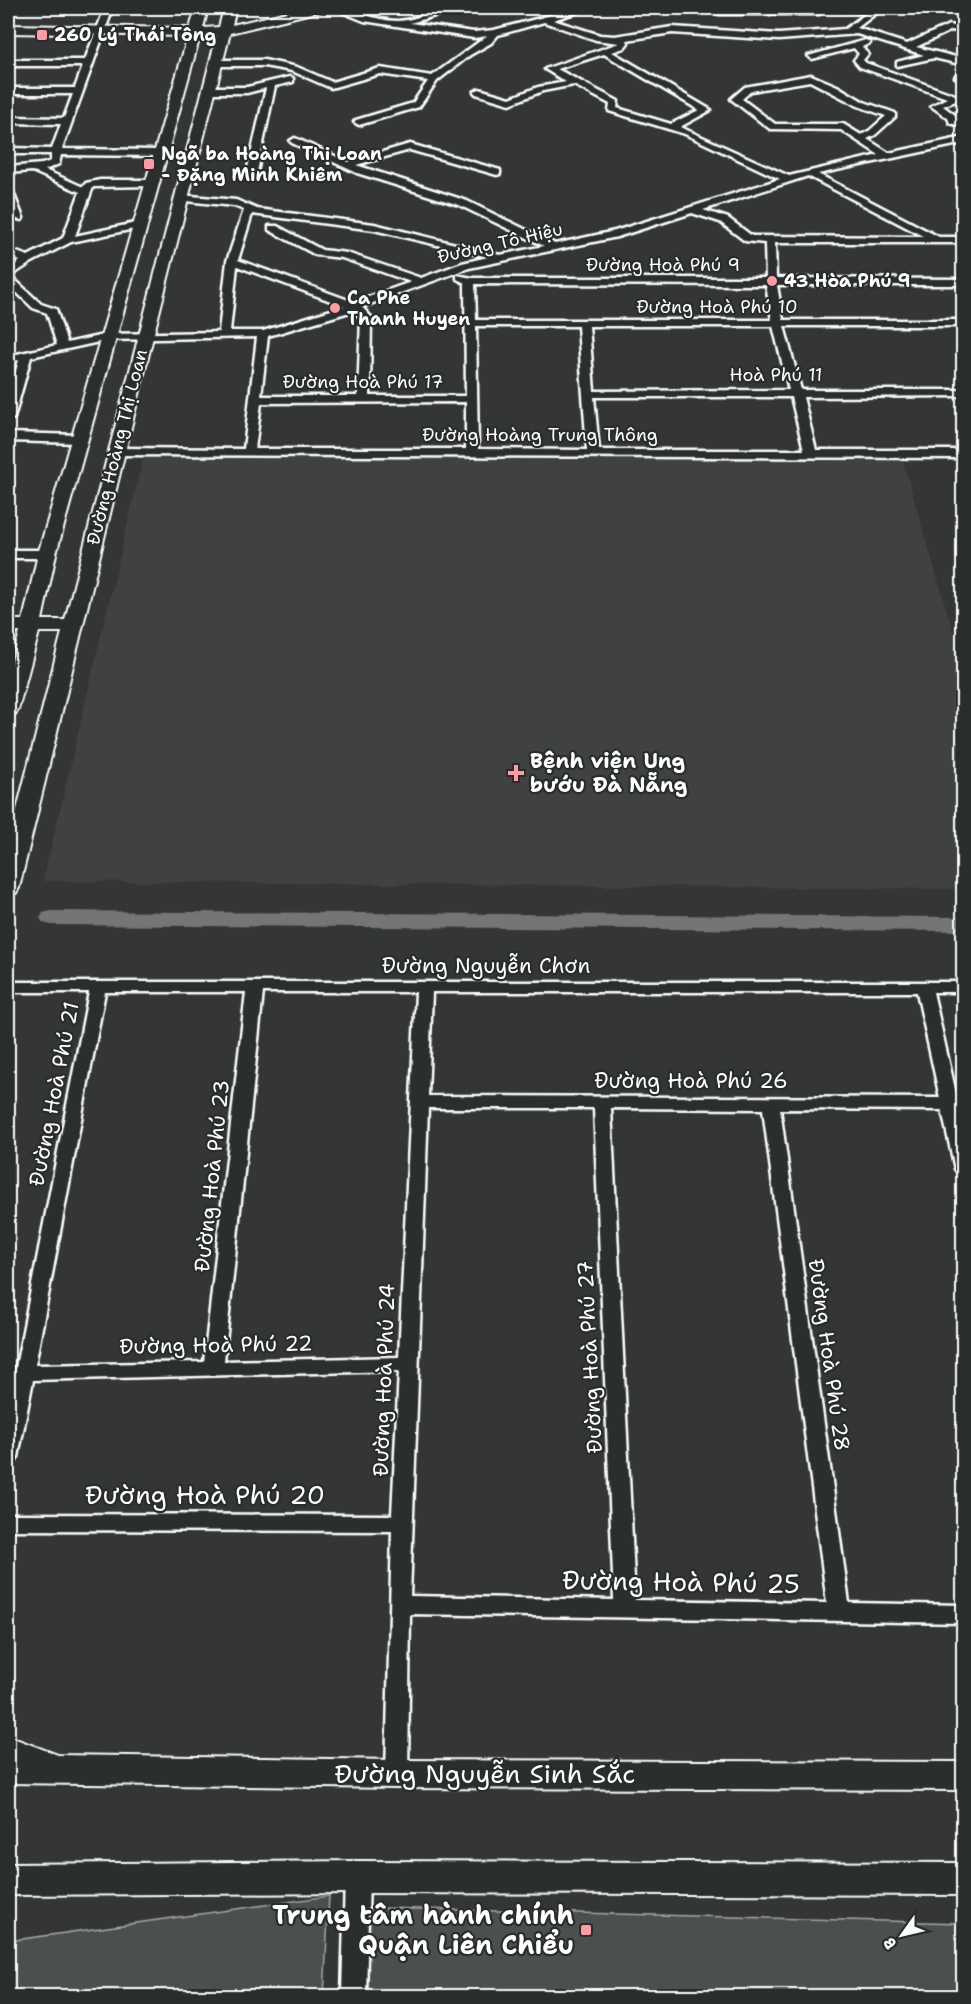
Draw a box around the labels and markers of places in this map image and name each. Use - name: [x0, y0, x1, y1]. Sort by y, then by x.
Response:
- place label: 260 Lý Thái Tông: [54, 23, 217, 47]
- marker: 260 Lý Thái Tông: [35, 28, 49, 42]
- place label: Ngã ba Hoàng Thị Loan - Đặng Minh Khiêm: [161, 142, 382, 187]
- marker: Ngã ba Hoàng Thị Loan - Đặng Minh Khiêm: [142, 157, 156, 171]
- place label: 43 Hòa Phú 9: [784, 269, 910, 293]
- marker: 43 Hòa Phú 9: [765, 274, 779, 288]
- place label: Ca Phe Thanh Huyen: [347, 286, 470, 331]
- marker: Ca Phe Thanh Huyen: [328, 301, 342, 315]
- place label: Bệnh viện Ung bướu Đà Nẵng: [530, 747, 687, 799]
- marker: Bệnh viện Ung bướu Đà Nẵng: [507, 764, 525, 782]
- place label: Trung tâm hành chính Quận Liên Chiểu: [272, 1897, 574, 1962]
- marker: Trung tâm hành chính Quận Liên Chiểu: [579, 1923, 593, 1937]

